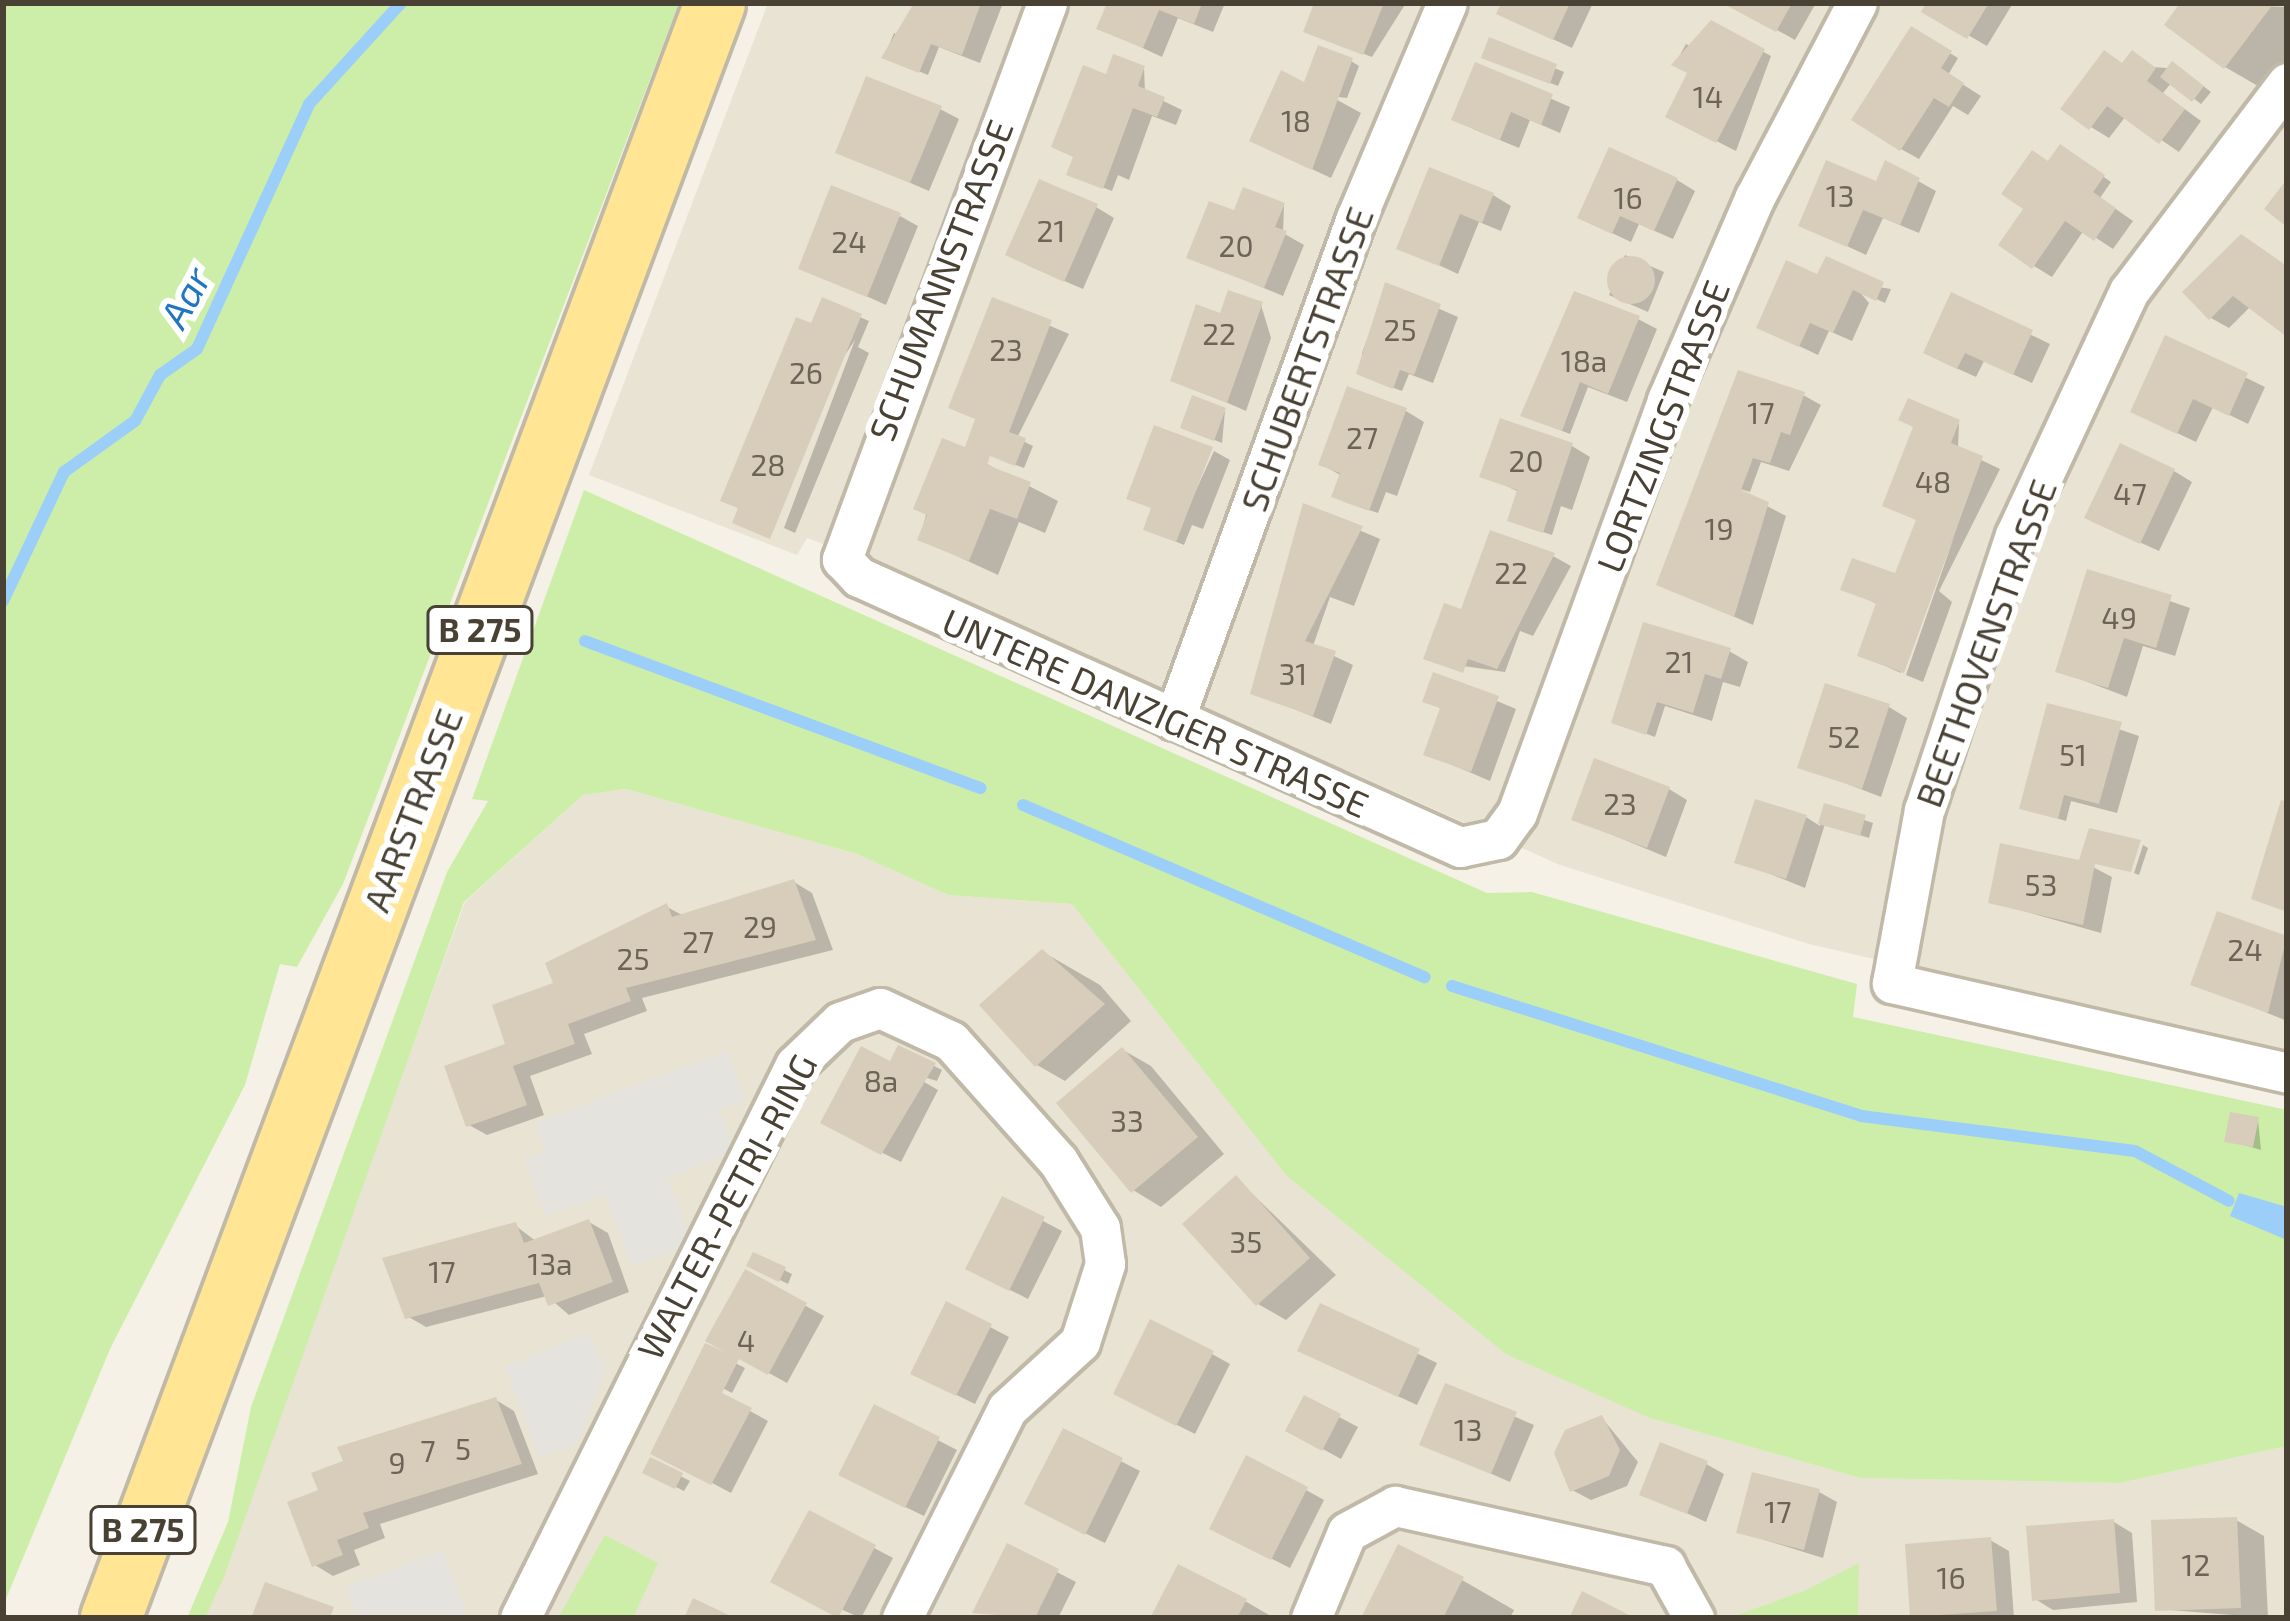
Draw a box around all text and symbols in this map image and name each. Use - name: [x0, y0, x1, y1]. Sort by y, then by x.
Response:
- house number: 14: [1693, 78, 1723, 114]
- house number: 18: [1281, 102, 1311, 138]
- street label: SCHUMANNSTRASSE: [859, 114, 1021, 446]
- house number: 13: [1826, 177, 1854, 213]
- house number: 16: [1613, 179, 1643, 215]
- street label: SCHUBERTSTRASSE: [1231, 201, 1381, 517]
- house number: 21: [1037, 212, 1065, 248]
- house number: 24: [831, 223, 867, 259]
- house number: 20: [1219, 227, 1253, 263]
- water label: Aar: [150, 259, 220, 335]
- street label: LORTZINGSTRASSE: [1586, 274, 1738, 578]
- house number: 25: [1384, 311, 1416, 347]
- house number: 22: [1202, 315, 1236, 351]
- house number: 23: [989, 331, 1023, 367]
- house number: 18a: [1561, 342, 1607, 378]
- house number: 26: [789, 354, 823, 390]
- house number: 17: [1747, 394, 1775, 430]
- house number: 27: [1346, 419, 1378, 455]
- house number: 20: [1509, 442, 1543, 478]
- house number: 28: [750, 446, 786, 482]
- house number: 48: [1915, 463, 1951, 499]
- street label: BEETHOVENSTRASSE: [1906, 473, 2064, 813]
- house number: 47: [2113, 475, 2147, 511]
- house number: 19: [1704, 510, 1734, 546]
- house number: 22: [1494, 554, 1528, 590]
- street label: UNTERE DANZIGER STRASSE: [936, 598, 1376, 826]
- house number: 49: [2101, 599, 2137, 635]
- road number: B 275: [426, 603, 534, 657]
- house number: 21: [1665, 643, 1693, 679]
- house number: 31: [1279, 655, 1307, 691]
- street label: AARSTRASSE: [354, 703, 470, 917]
- house number: 52: [1828, 718, 1860, 754]
- house number: 51: [2059, 736, 2087, 772]
- house number: 23: [1603, 785, 1637, 821]
- house number: 53: [2025, 866, 2057, 902]
- house number: 29: [743, 908, 777, 944]
- house number: 27: [682, 923, 714, 959]
- house number: 24: [2227, 931, 2263, 967]
- house number: 25: [617, 940, 649, 976]
- street label: WALTER-PETRI-RING: [627, 1046, 825, 1366]
- house number: 8a: [864, 1062, 898, 1098]
- house number: 33: [1110, 1102, 1144, 1138]
- house number: 35: [1230, 1223, 1262, 1259]
- house number: 13a: [527, 1245, 573, 1281]
- house number: 17: [428, 1253, 456, 1289]
- house number: 4: [737, 1322, 755, 1358]
- house number: 13: [1454, 1411, 1482, 1447]
- house number: 5: [455, 1430, 471, 1466]
- house number: 7: [420, 1432, 436, 1468]
- house number: 9: [388, 1444, 406, 1480]
- house number: 17: [1764, 1493, 1792, 1529]
- road number: B 275: [89, 1503, 197, 1557]
- house number: 12: [2182, 1546, 2210, 1582]
- house number: 16: [1936, 1559, 1966, 1595]

